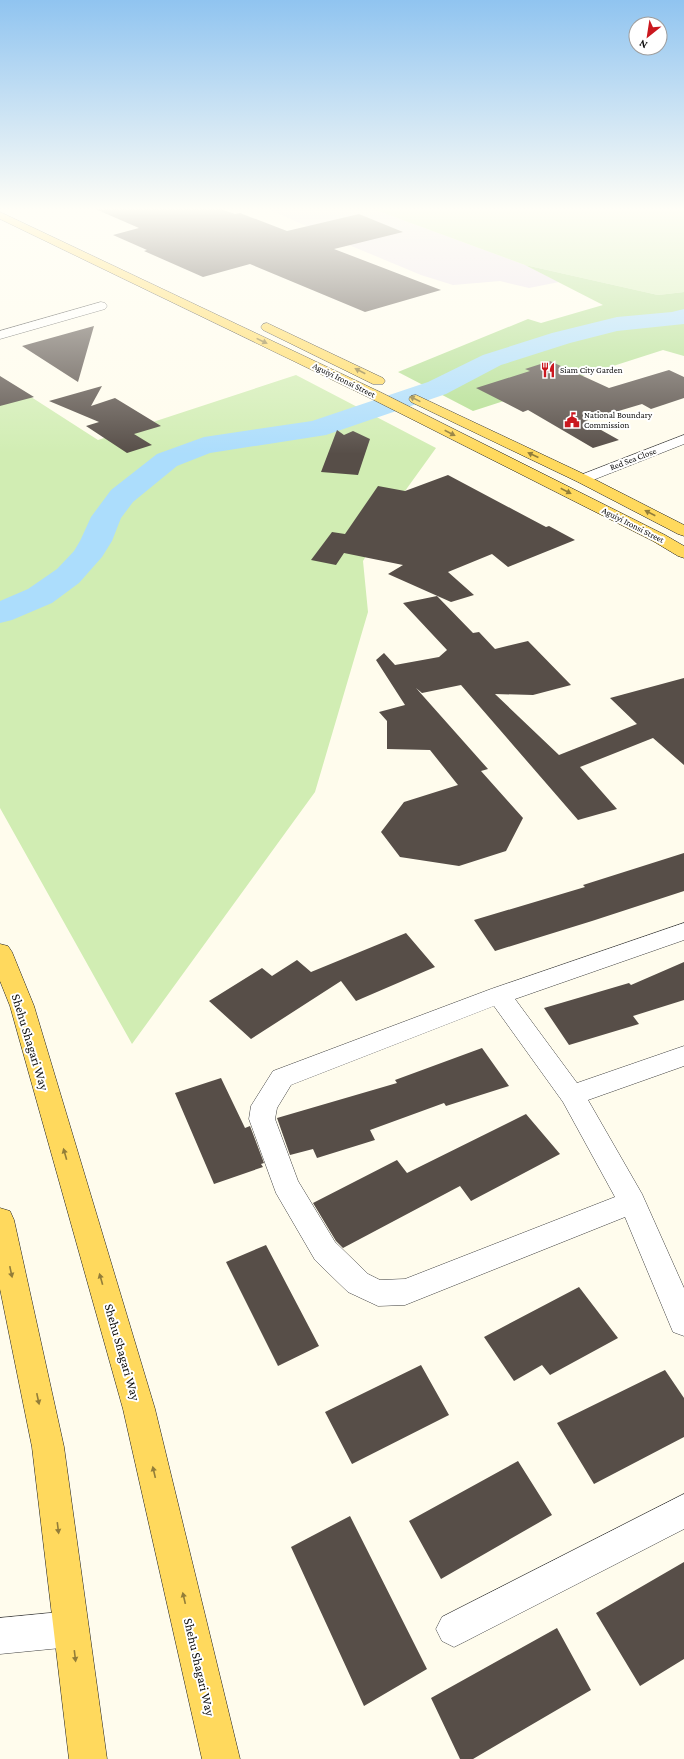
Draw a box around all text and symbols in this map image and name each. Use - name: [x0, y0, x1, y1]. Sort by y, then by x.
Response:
- north arrow: [628, 16, 668, 56]
- text: N: [636, 37, 649, 52]
- one-way arrow: [256, 338, 268, 344]
- street label: Aguiyi Ironsi Street: [311, 361, 378, 400]
- restaurant icon: Siam City Garden: [539, 361, 557, 379]
- place label: Siam City Garden: [560, 365, 623, 375]
- one-way arrow: [354, 368, 365, 374]
- one-way arrow: [409, 395, 420, 402]
- place label: National Boundary Commission: [584, 410, 653, 430]
- public building icon: National Boundary Commission: [563, 411, 581, 429]
- one-way arrow: [444, 430, 455, 436]
- street label: Red Sea Close: [608, 446, 658, 472]
- one-way arrow: [527, 452, 539, 458]
- one-way arrow: [560, 488, 572, 494]
- street label: Aguiyi Ironsi Street: [600, 505, 667, 545]
- one-way arrow: [644, 510, 655, 516]
- street label: Shehu Shagari Way: [9, 992, 53, 1093]
- one-way arrow: [62, 1148, 68, 1160]
- one-way arrow: [8, 1266, 14, 1278]
- one-way arrow: [98, 1273, 104, 1285]
- street label: Shehu Shagari Way: [102, 1302, 144, 1403]
- one-way arrow: [35, 1393, 41, 1405]
- one-way arrow: [151, 1466, 157, 1478]
- one-way arrow: [55, 1521, 61, 1534]
- one-way arrow: [180, 1592, 186, 1605]
- street label: Shehu Shagari Way: [181, 1617, 218, 1719]
- one-way arrow: [71, 1650, 78, 1663]

